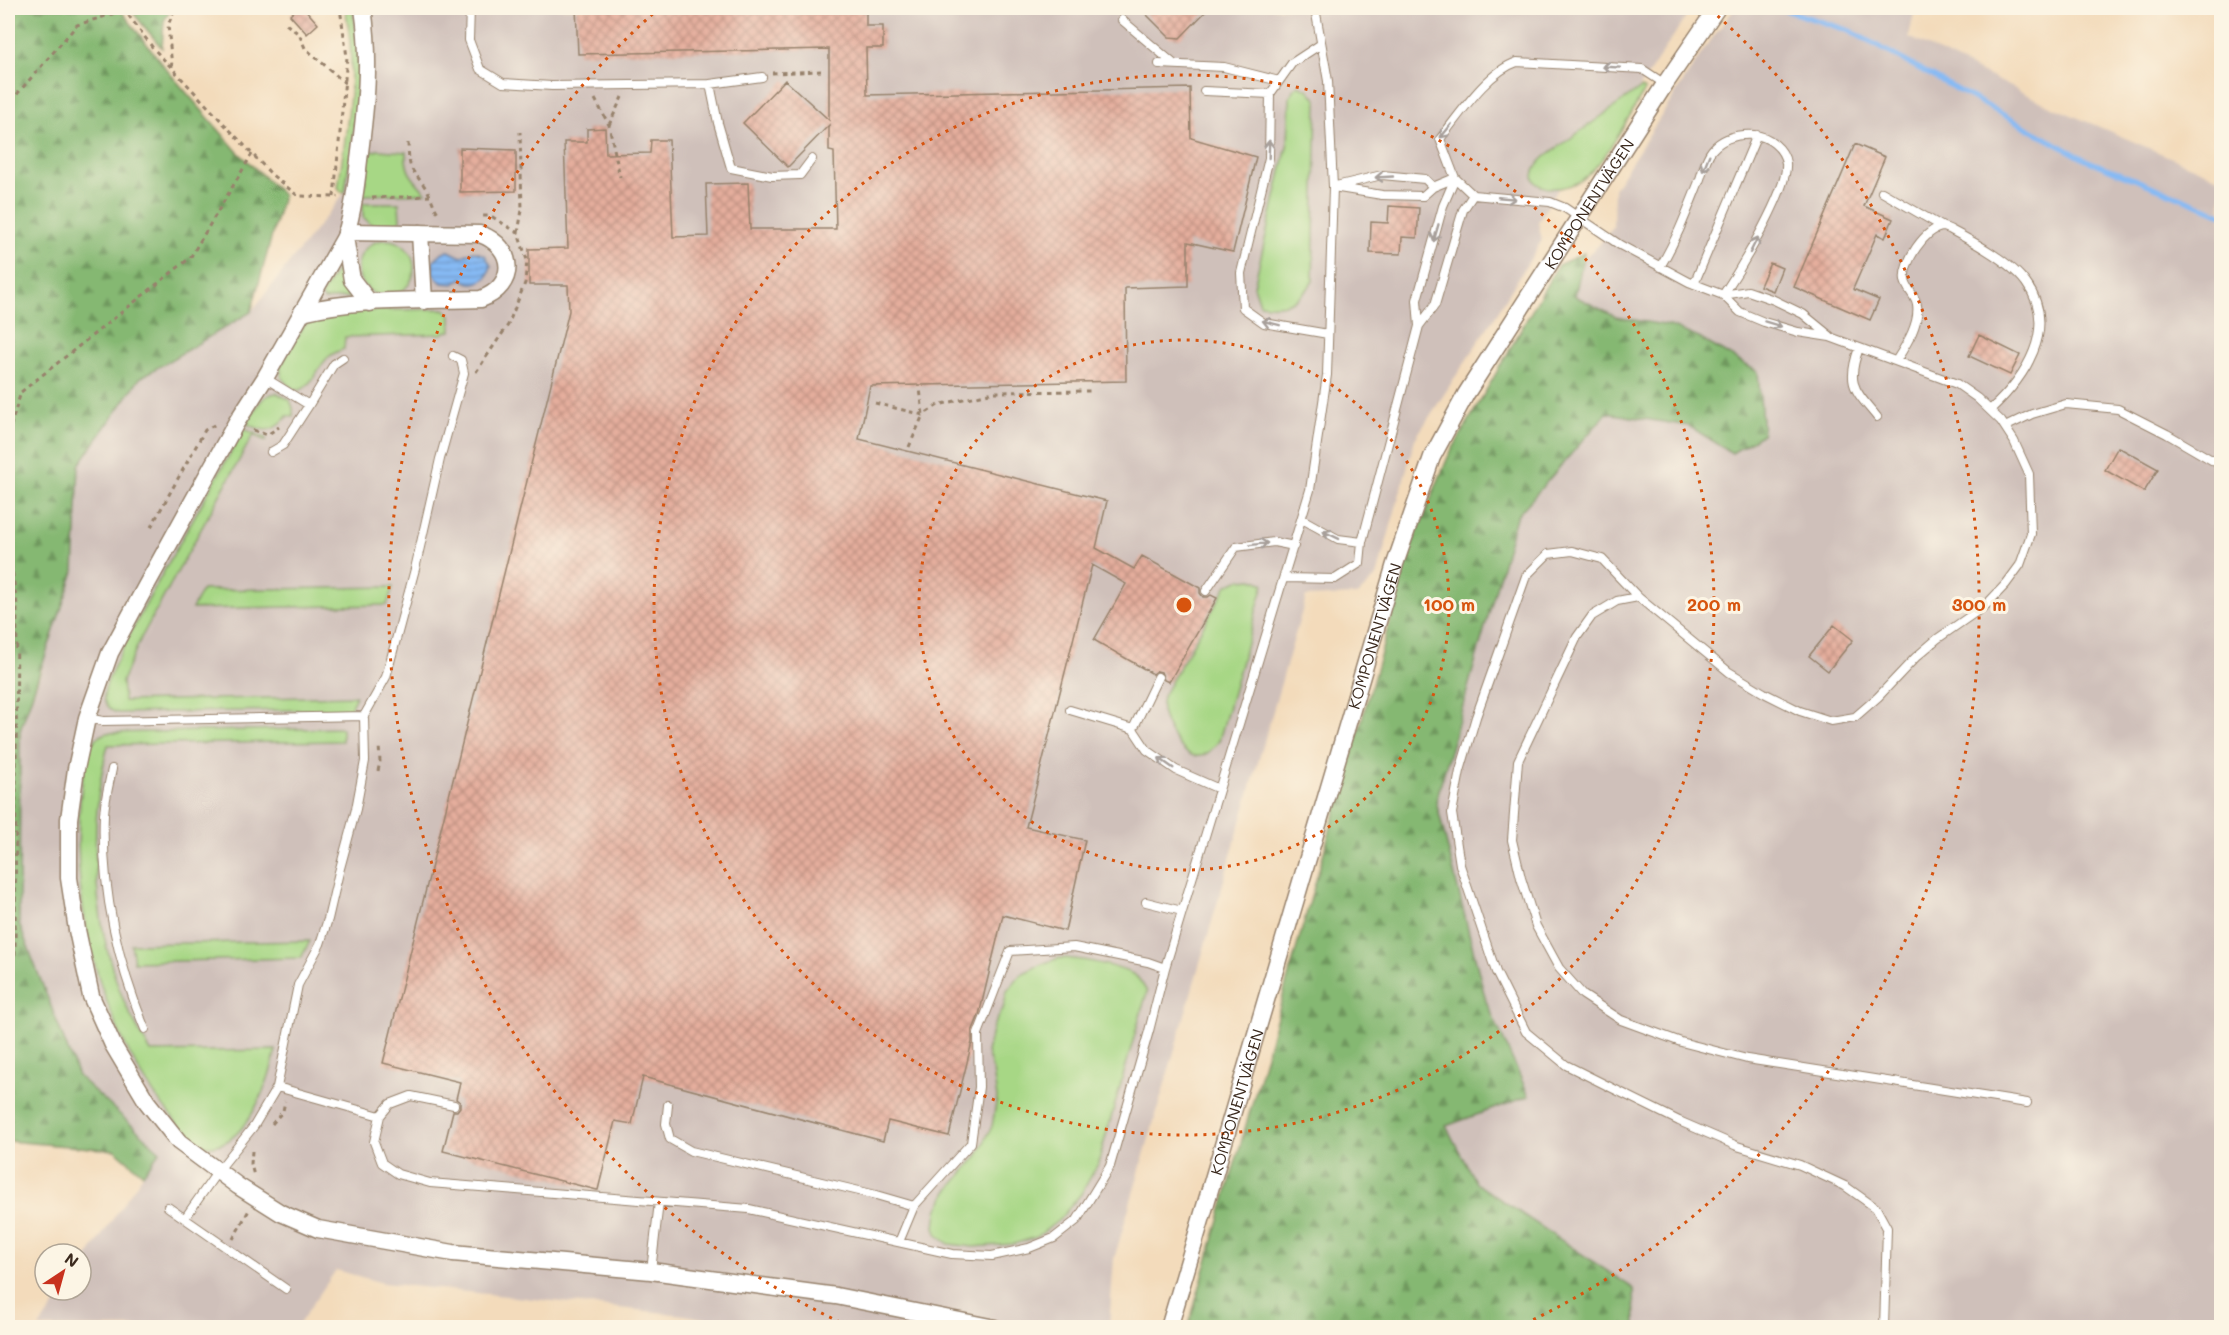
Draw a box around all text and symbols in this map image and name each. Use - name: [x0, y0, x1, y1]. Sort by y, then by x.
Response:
- one-way arrow: [1601, 61, 1621, 72]
- one-way arrow: [1440, 123, 1453, 139]
- street label: KOMPONENTVÄGEN: [1539, 134, 1638, 273]
- one-way arrow: [1263, 139, 1275, 159]
- one-way arrow: [1700, 153, 1711, 172]
- one-way arrow: [1375, 171, 1394, 182]
- one-way arrow: [1496, 193, 1516, 204]
- one-way arrow: [1430, 223, 1441, 242]
- one-way arrow: [1749, 236, 1760, 254]
- one-way arrow: [1262, 317, 1281, 329]
- one-way arrow: [1763, 319, 1782, 330]
- one-way arrow: [1322, 528, 1340, 540]
- one-way arrow: [1249, 538, 1269, 549]
- street label: KOMPONENTVÄGEN: [1342, 560, 1405, 711]
- text: 100 m: [1423, 592, 1475, 616]
- text: 200 m: [1687, 592, 1741, 616]
- text: 300 m: [1952, 592, 2006, 616]
- centre of rings: [1174, 595, 1194, 615]
- one-way arrow: [1158, 757, 1175, 769]
- street label: KOMPONENTVÄGEN: [1204, 1026, 1267, 1177]
- north arrow: [33, 1242, 93, 1302]
- text: N: [61, 1247, 83, 1272]

